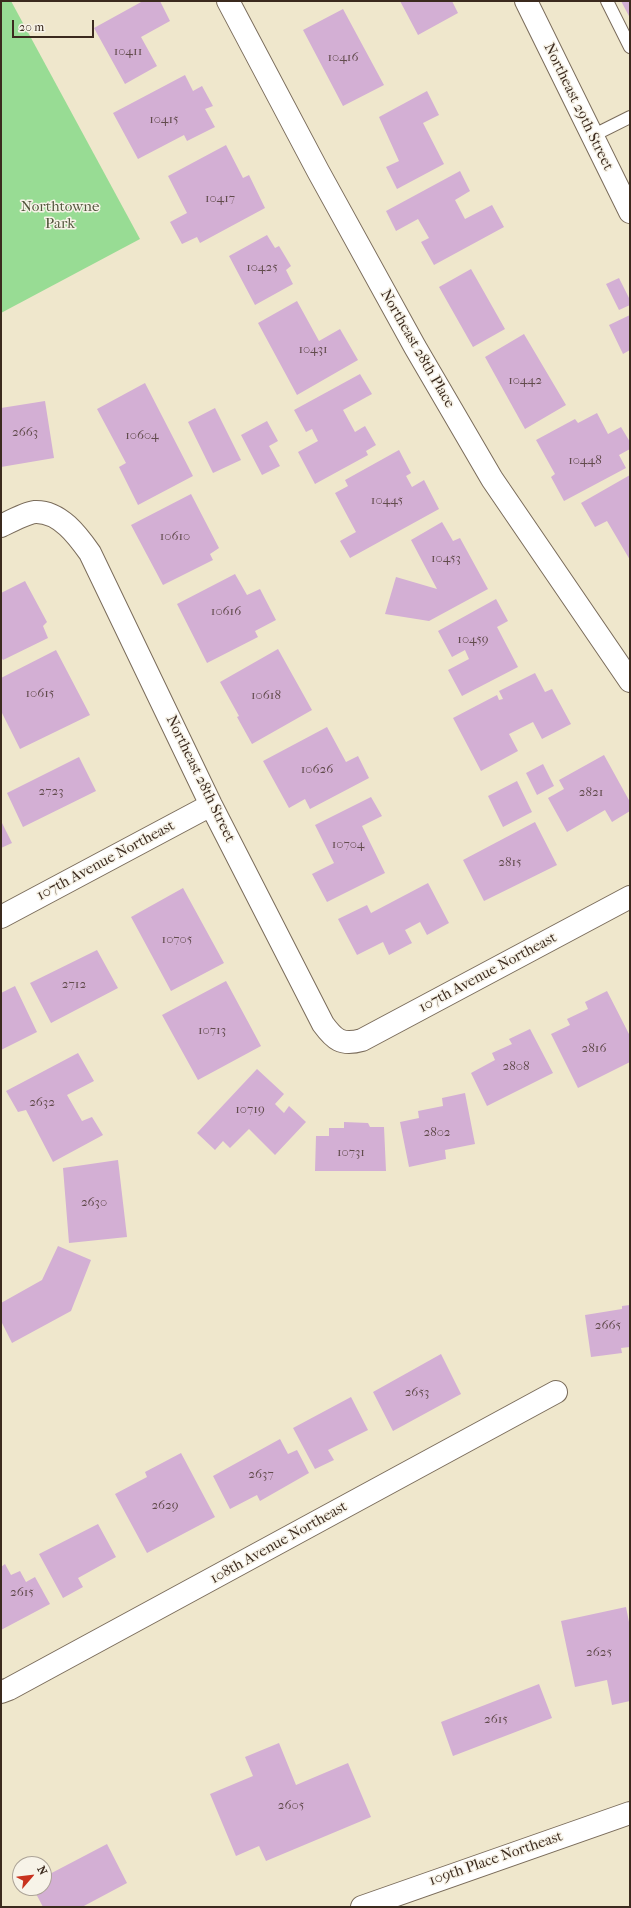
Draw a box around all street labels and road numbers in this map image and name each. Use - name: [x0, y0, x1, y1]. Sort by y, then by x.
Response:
- street label: Northeast 29th Street: [539, 40, 617, 174]
- street label: Northeast 28th Place: [376, 287, 458, 411]
- street label: Northeast 28th Street: [161, 713, 239, 845]
- street label: 107th Avenue Northeast: [34, 817, 178, 905]
- street label: 107th Avenue Northeast: [416, 929, 560, 1017]
- street label: 108th Avenue Northeast: [207, 1498, 351, 1588]
- street label: 109th Place Northeast: [427, 1828, 565, 1890]

